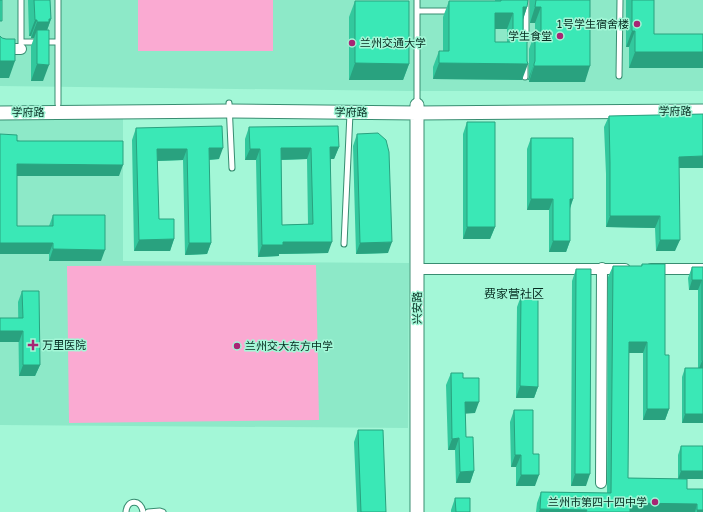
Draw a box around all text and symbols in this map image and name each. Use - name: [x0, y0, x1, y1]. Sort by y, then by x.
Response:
- place label: 1号学生宿舍楼: [556, 18, 629, 31]
- marker: 1号学生宿舍楼: [632, 19, 642, 29]
- place label: 学生食堂: [508, 30, 552, 43]
- marker: 学生食堂: [555, 31, 565, 41]
- place label: 兰州交通大学: [360, 37, 426, 50]
- marker: 兰州交通大学: [347, 38, 357, 48]
- street label: 学府路: [659, 105, 692, 118]
- street label: 学府路: [12, 106, 45, 119]
- street label: 学府路: [334, 106, 368, 119]
- district label: 费家营社区: [484, 287, 544, 301]
- street label: 兴安路: [411, 292, 424, 325]
- marker: 万里医院: [27, 339, 39, 351]
- place label: 万里医院: [42, 339, 86, 352]
- place label: 兰州交大东方中学: [245, 340, 333, 353]
- marker: 兰州交大东方中学: [232, 341, 242, 351]
- place label: 兰州市第四十四中学: [548, 496, 647, 509]
- marker: 兰州市第四十四中学: [650, 497, 660, 507]

